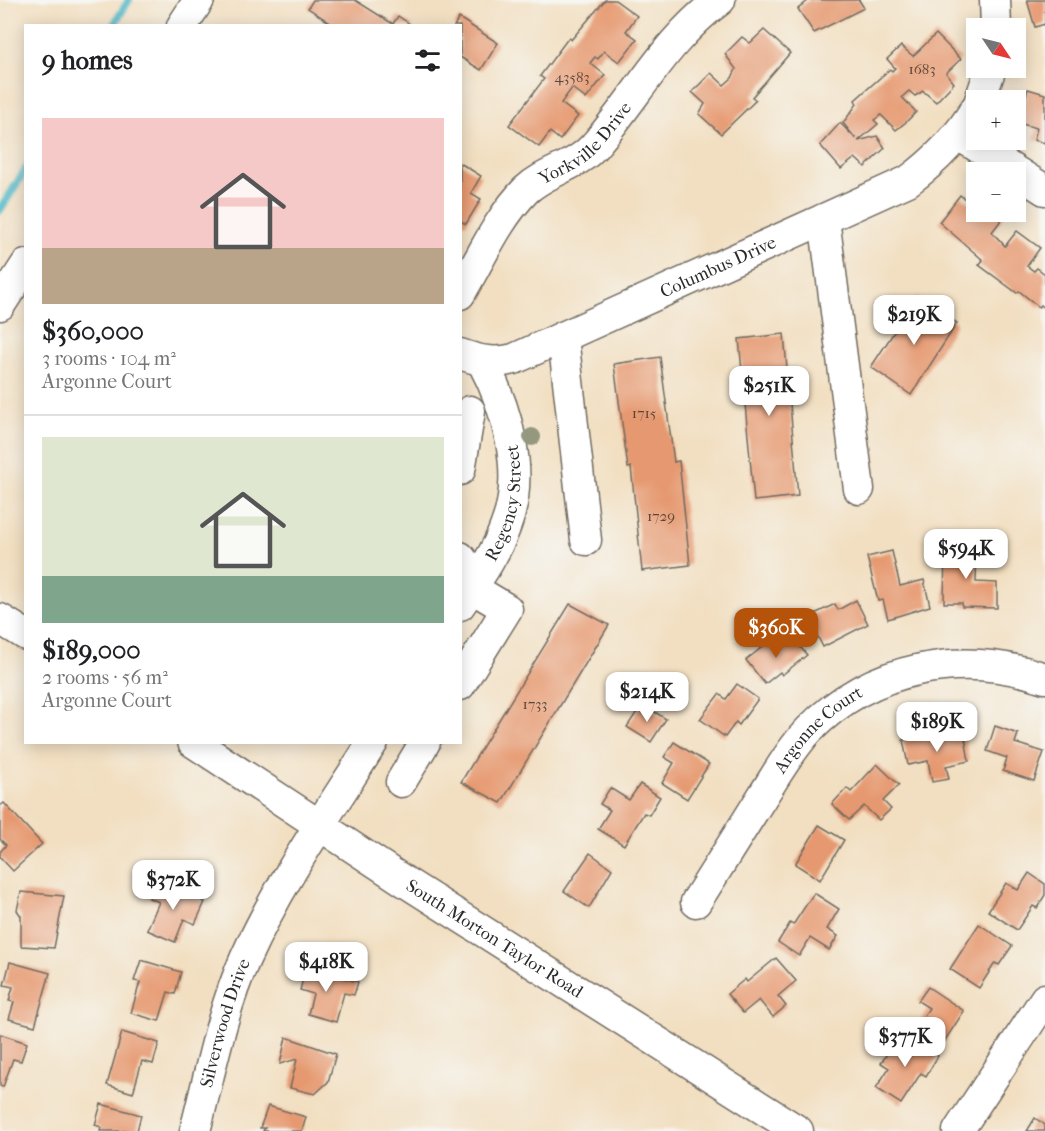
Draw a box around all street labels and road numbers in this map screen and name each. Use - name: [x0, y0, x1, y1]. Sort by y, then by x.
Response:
- street label: Yorkville Drive: [535, 98, 636, 190]
- street label: Columbus Drive: [657, 232, 780, 303]
- street label: Regency Street: [481, 443, 525, 565]
- street label: Argonne Court: [769, 682, 867, 778]
- street label: South Morton Taylor Road: [402, 875, 587, 1003]
- street label: Silverwood Drive: [196, 955, 255, 1090]

